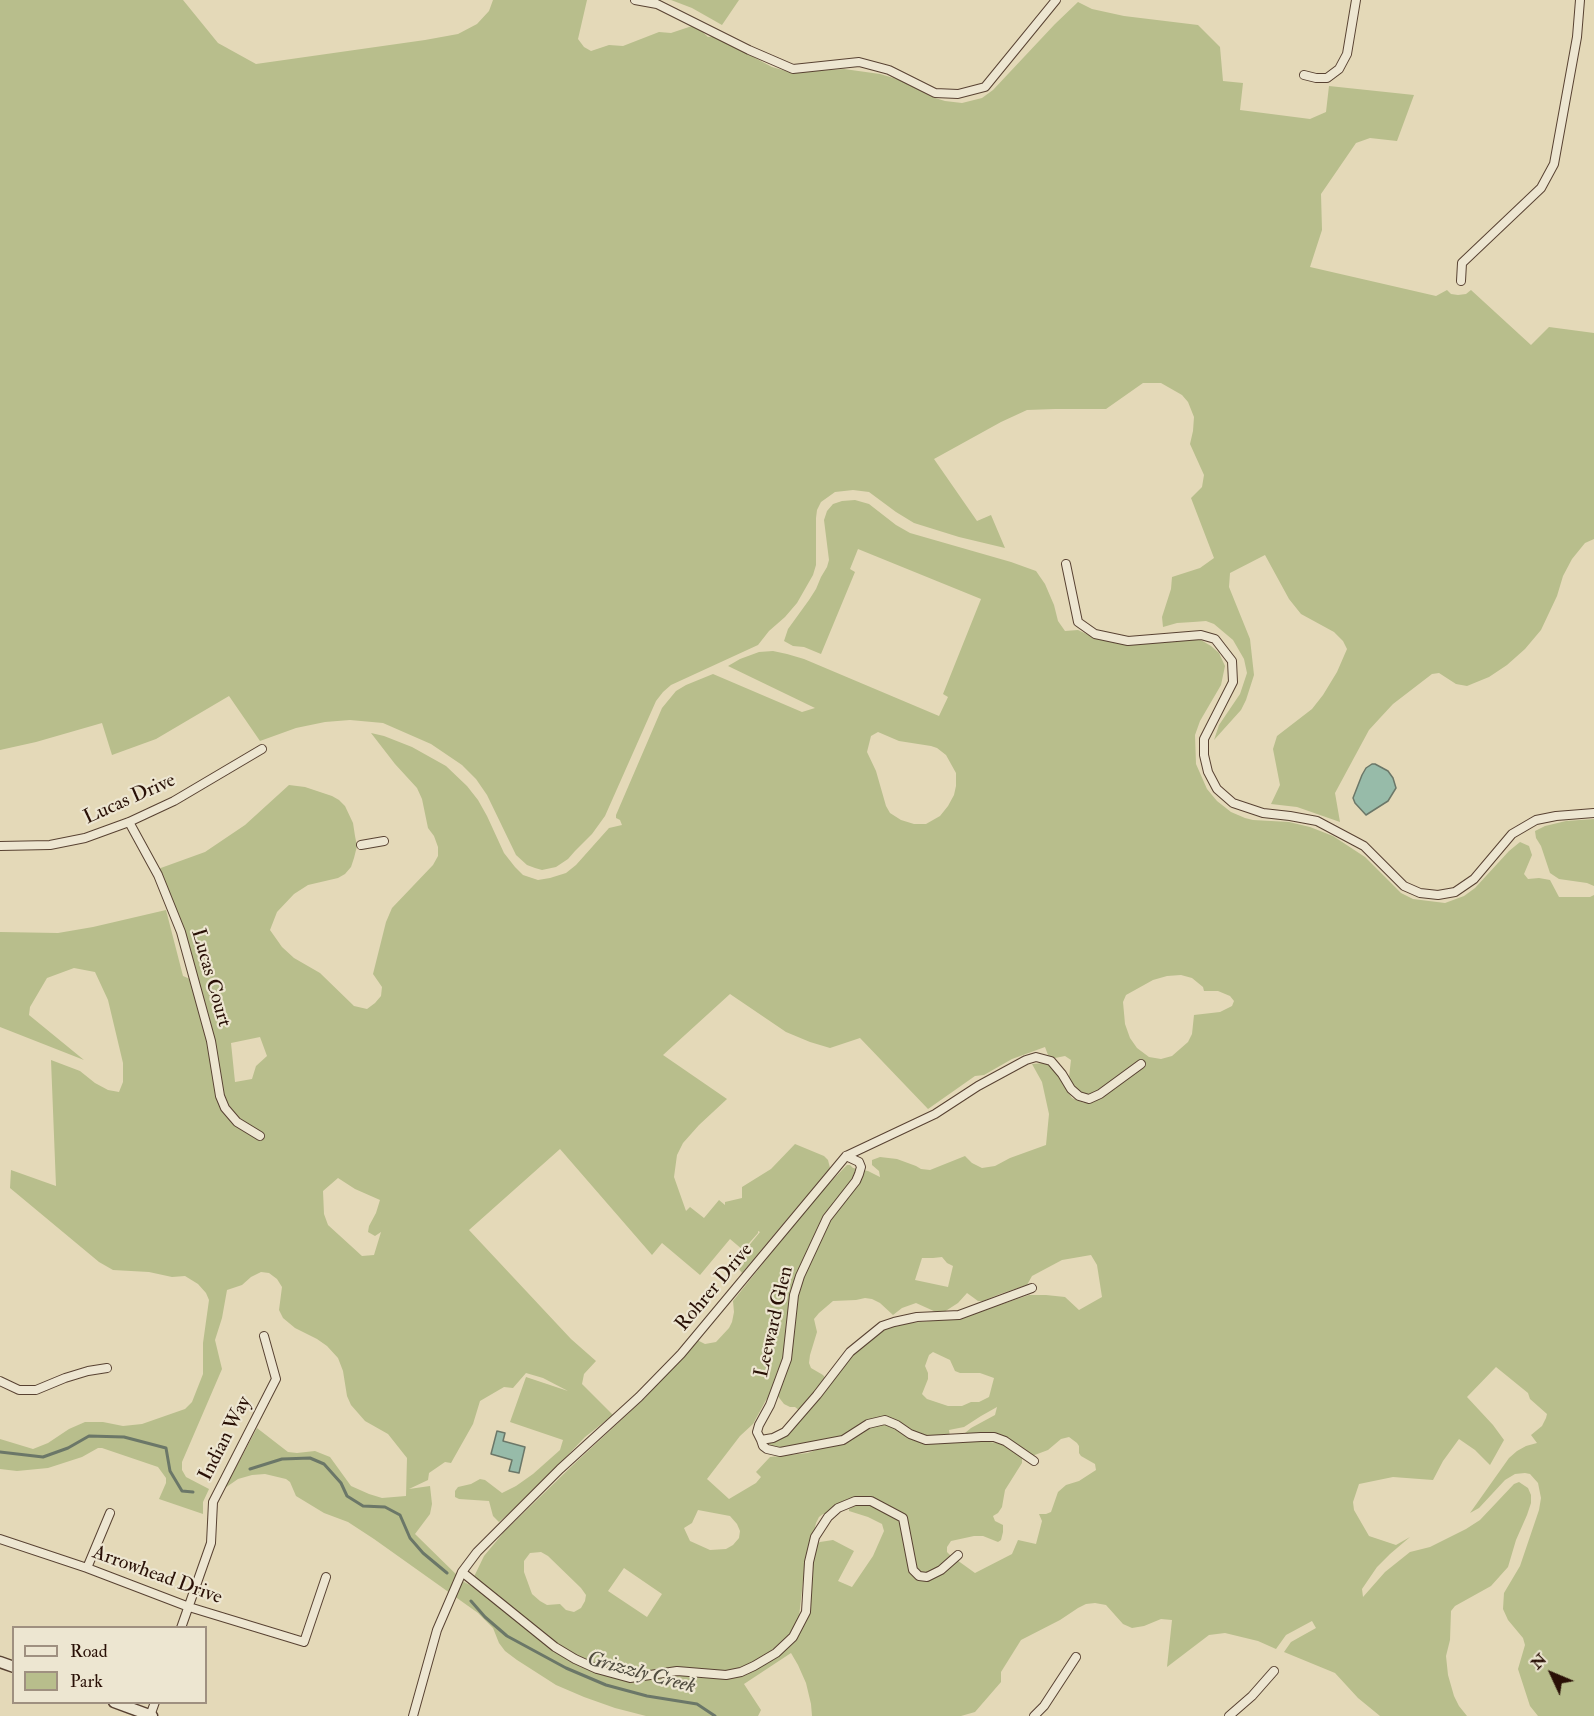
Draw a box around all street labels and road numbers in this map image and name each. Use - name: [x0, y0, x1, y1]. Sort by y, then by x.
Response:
- street label: Lucas Drive: [80, 769, 180, 831]
- street label: Lucas Court: [185, 926, 235, 1030]
- street label: Rohrer Drive: [671, 1239, 759, 1337]
- street label: Leeward Glen: [751, 1264, 799, 1380]
- street label: Indian Way: [195, 1393, 257, 1485]
- street label: Arrowhead Drive: [89, 1541, 225, 1611]

